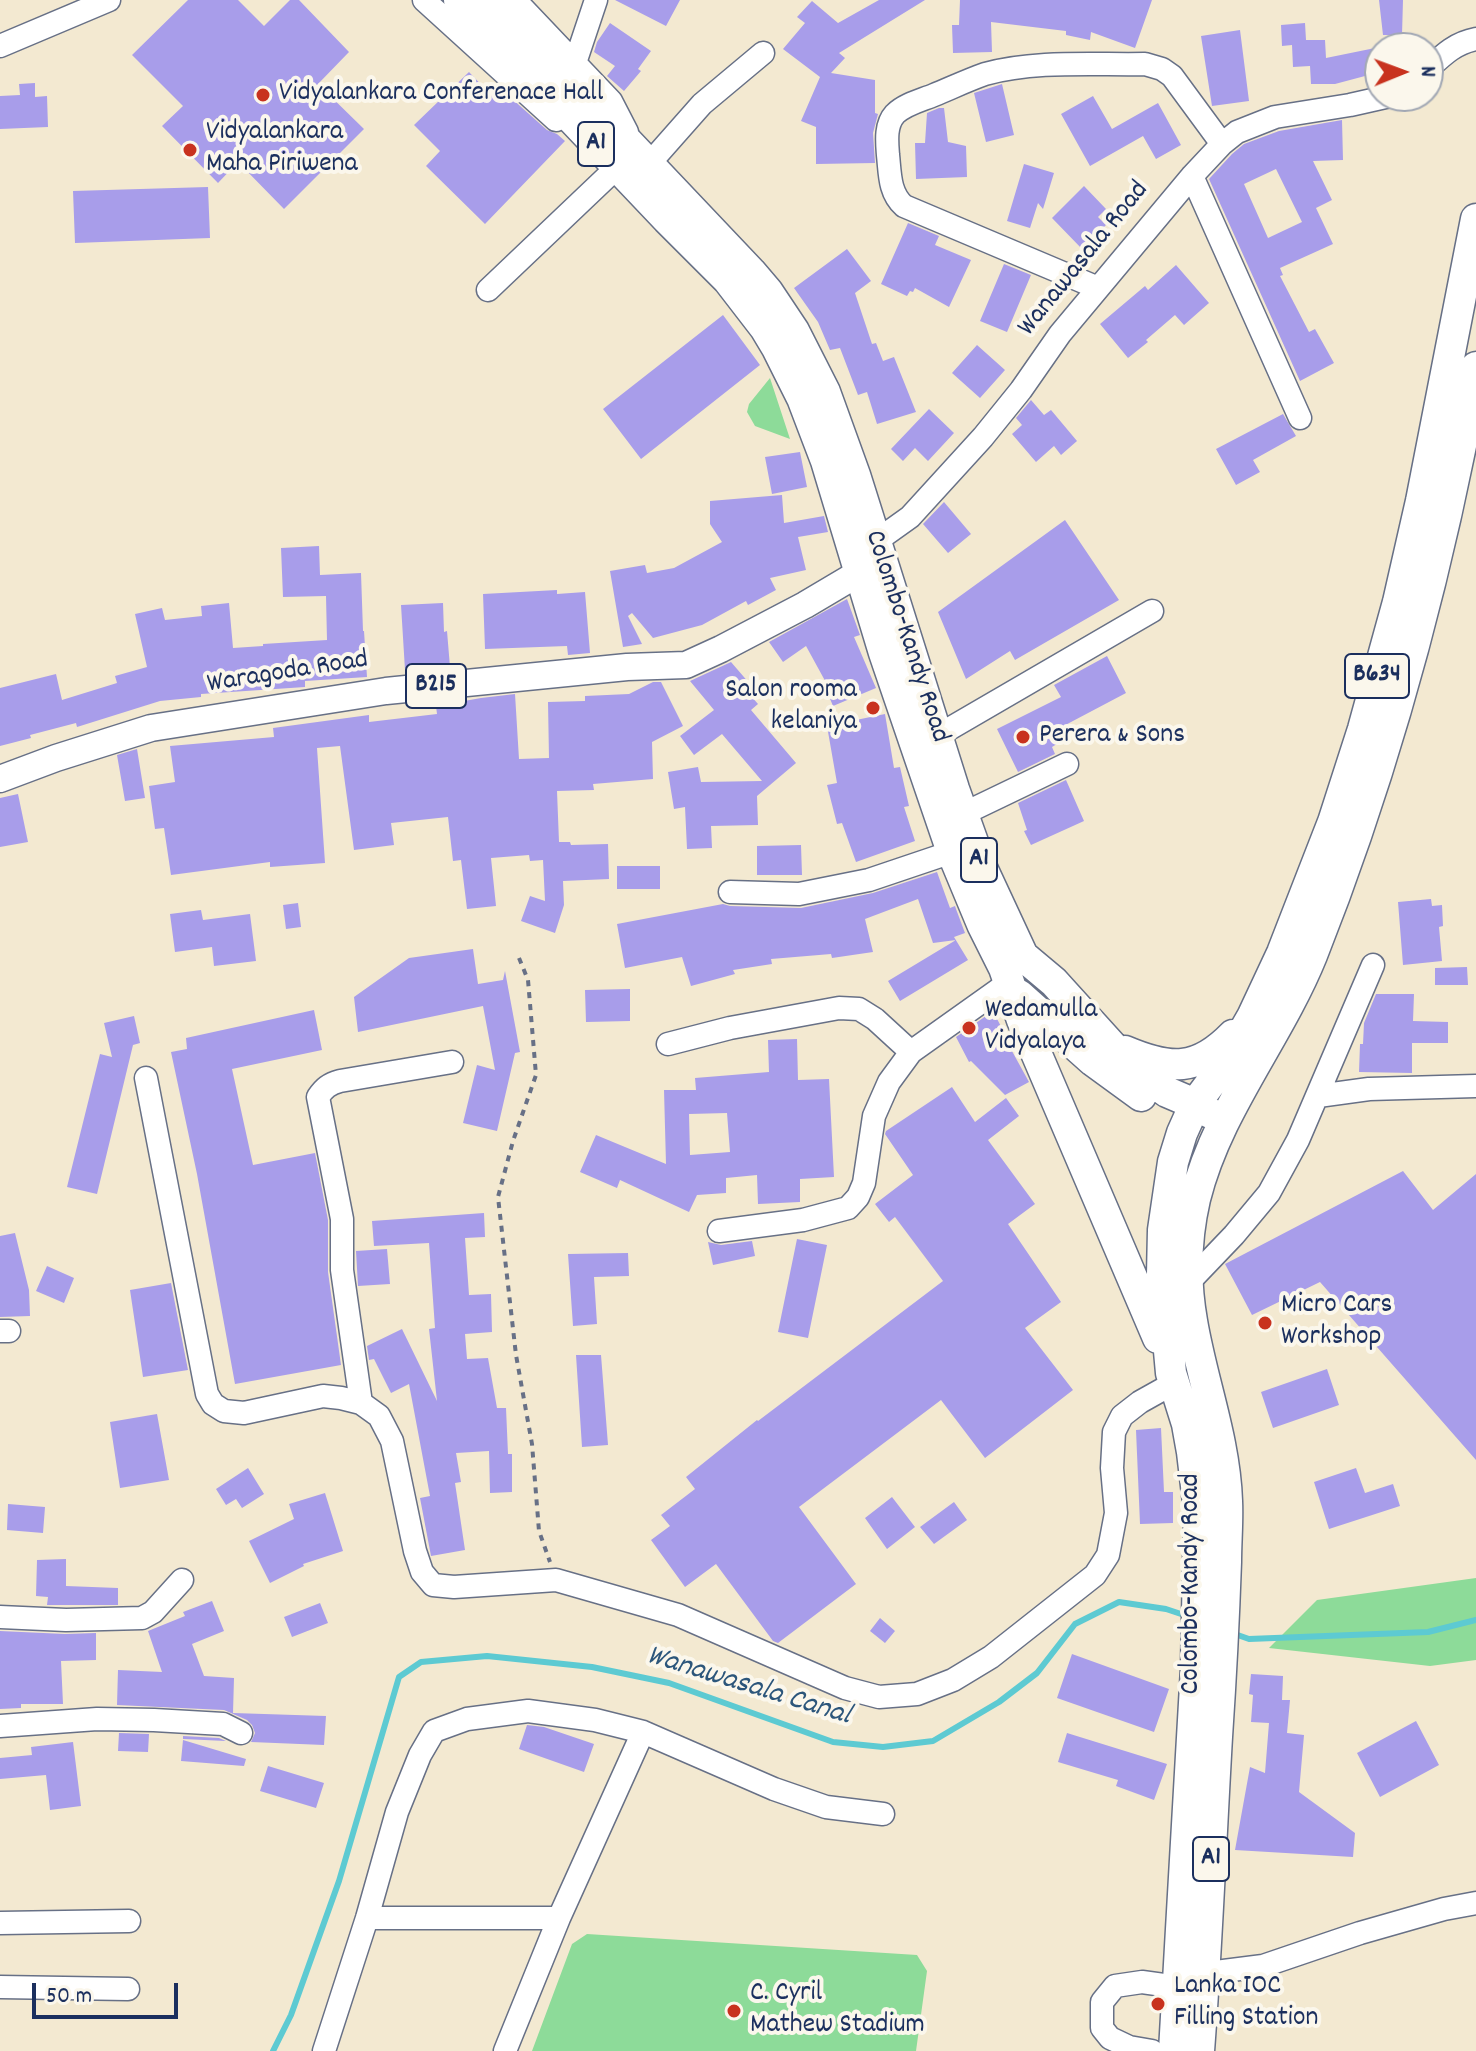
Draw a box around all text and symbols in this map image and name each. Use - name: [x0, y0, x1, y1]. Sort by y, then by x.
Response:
- north arrow: [1364, 32, 1444, 112]
- text: N: [1411, 66, 1442, 77]
- place label: Vidyalankara Conferenace Hall: [279, 78, 603, 112]
- marker: Vidyalankara Conferenace Hall: [254, 86, 272, 104]
- place label: Vidyalankara Maha Piriwena: [206, 117, 358, 183]
- road number: A1: [578, 122, 614, 166]
- marker: Vidyalankara Maha Piriwena: [181, 141, 199, 159]
- street label: Wanawasala Road: [1012, 176, 1158, 344]
- street label: Colombo-Kandy Road: [855, 527, 955, 747]
- street label: Waragoda Road: [205, 645, 371, 703]
- road number: B634: [1345, 654, 1409, 698]
- road number: B215: [406, 664, 466, 708]
- place label: Salon rooma kelaniya: [725, 675, 857, 741]
- marker: Salon rooma kelaniya: [864, 699, 882, 717]
- place label: Perera & Sons: [1039, 720, 1185, 754]
- marker: Perera & Sons: [1014, 728, 1032, 746]
- road number: A1: [961, 838, 997, 882]
- place label: Wedamulla Vidyalaya: [985, 995, 1097, 1061]
- marker: Wedamulla Vidyalaya: [960, 1019, 978, 1037]
- place label: Micro Cars Workshop: [1281, 1290, 1392, 1356]
- marker: Micro Cars Workshop: [1256, 1314, 1274, 1332]
- street label: Colombo-Kandy Road: [1176, 1473, 1210, 1695]
- water label: Wanawasala Canal: [642, 1640, 854, 1736]
- road number: A1: [1193, 1837, 1229, 1881]
- scale bar: [36, 1967, 182, 2017]
- place label: Lanka IOC Filling Station: [1174, 1971, 1318, 2037]
- place label: C. Cyril Mathew Stadium: [750, 1978, 925, 2044]
- text: 50 m: [46, 1980, 92, 2014]
- marker: Lanka IOC Filling Station: [1149, 1995, 1167, 2013]
- marker: C. Cyril Mathew Stadium: [725, 2002, 743, 2020]

